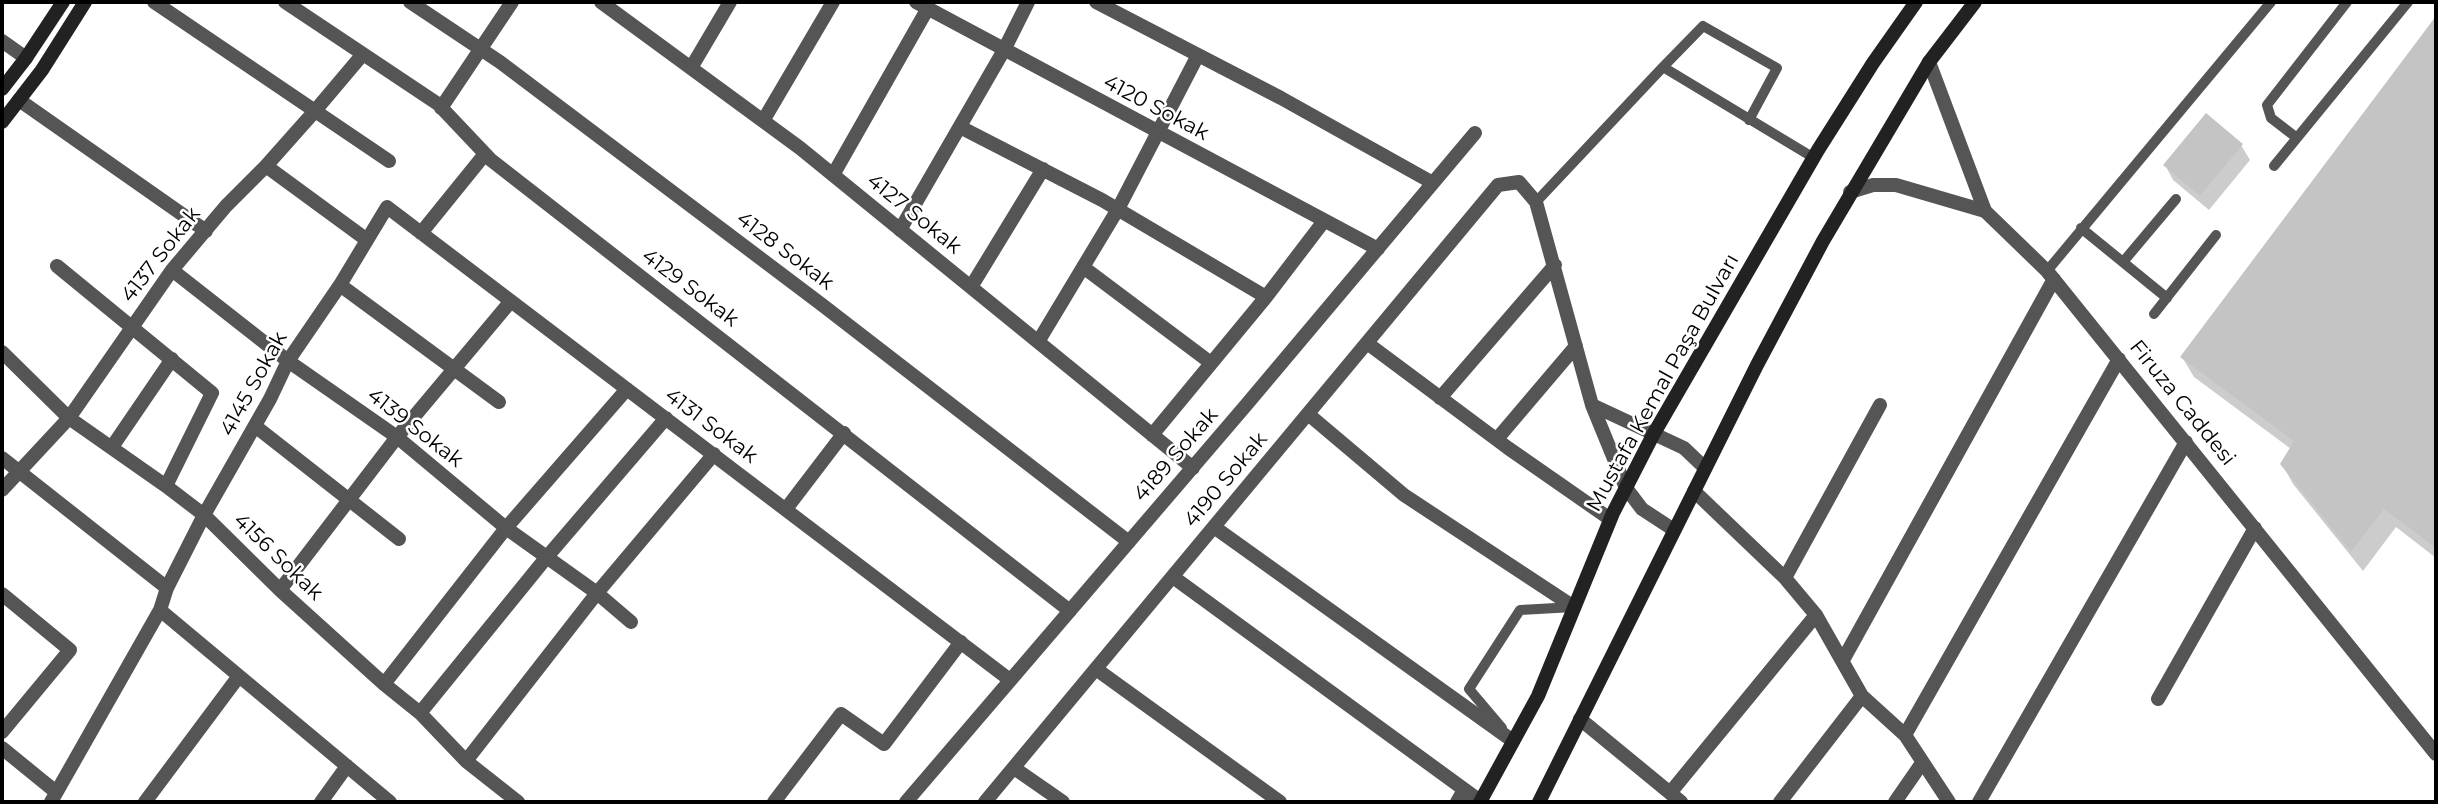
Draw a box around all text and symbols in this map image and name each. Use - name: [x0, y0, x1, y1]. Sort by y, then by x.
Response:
- street label: 4120 Sokak: [1099, 70, 1213, 146]
- street label: 4127 Sokak: [862, 168, 966, 260]
- street label: 4137 Sokak: [116, 202, 206, 308]
- street label: 4128 Sokak: [731, 206, 839, 296]
- street label: 4129 Sokak: [637, 243, 743, 333]
- street label: Mustafa Kemal Paşa Bulvarı: [1581, 250, 1745, 516]
- street label: 4145 Sokak: [215, 327, 293, 441]
- street label: Firuza Caddesi: [2124, 335, 2240, 471]
- street label: 4139 Sokak: [362, 383, 468, 473]
- street label: 4131 Sokak: [660, 383, 762, 469]
- street label: 4189 Sokak: [1128, 403, 1224, 507]
- street label: 4190 Sokak: [1179, 427, 1273, 533]
- street label: 4156 Sokak: [228, 508, 328, 606]

